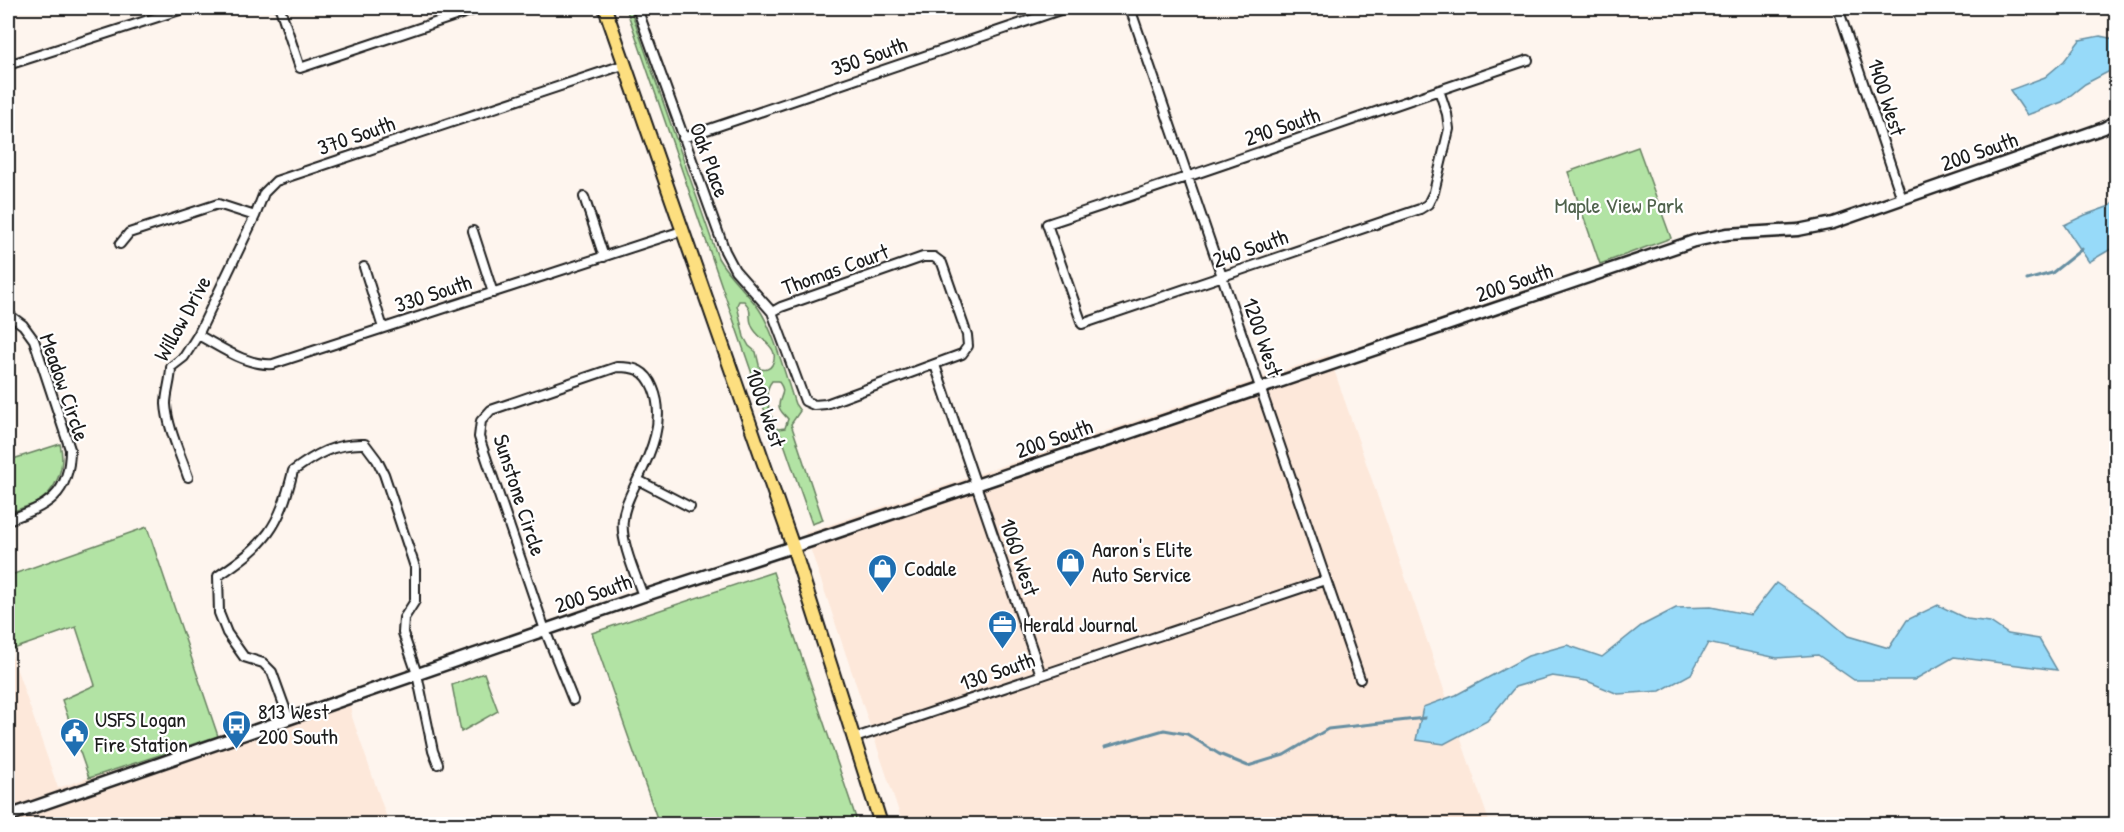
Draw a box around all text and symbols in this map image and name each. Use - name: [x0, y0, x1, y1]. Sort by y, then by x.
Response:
- street label: 350 South: [827, 29, 911, 83]
- street label: 1400 West: [1860, 55, 1914, 140]
- street label: 290 South: [1240, 99, 1324, 153]
- street label: 370 South: [313, 108, 399, 162]
- street label: Oak Place: [683, 119, 737, 202]
- street label: 200 South: [1936, 124, 2022, 178]
- park label: Maple View Park: [1555, 190, 1683, 220]
- street label: 240 South: [1208, 221, 1292, 275]
- street label: Thomas Court: [778, 236, 893, 302]
- street label: 200 South: [1471, 255, 1557, 309]
- street label: 330 South: [391, 266, 475, 320]
- street label: Willow Drive: [146, 270, 218, 366]
- street label: 1200 West: [1236, 294, 1291, 381]
- street label: Meadow Circle: [33, 329, 97, 445]
- street label: 1000 West: [739, 365, 794, 452]
- street label: 200 South: [1011, 411, 1097, 465]
- street label: Sunstone Circle: [486, 430, 554, 560]
- street label: 1060 West: [993, 514, 1047, 600]
- place label: Aaron's Elite Auto Service: [1092, 534, 1193, 589]
- shop icon: Aaron's Elite Auto Service: [1055, 546, 1087, 588]
- shop icon: Codale: [867, 552, 899, 594]
- place label: Codale: [904, 553, 957, 583]
- street label: 200 South: [550, 566, 636, 620]
- office icon: Herald Journal: [986, 608, 1018, 650]
- place label: Herald Journal: [1023, 609, 1137, 639]
- street label: 130 South: [956, 644, 1038, 698]
- place label: 813 West 200 South: [258, 696, 338, 751]
- place label: USFS Logan Fire Station: [94, 704, 188, 759]
- bus stop icon: 813 West 200 South: [221, 708, 253, 750]
- public building icon: USFS Logan Fire Station: [58, 716, 90, 758]

